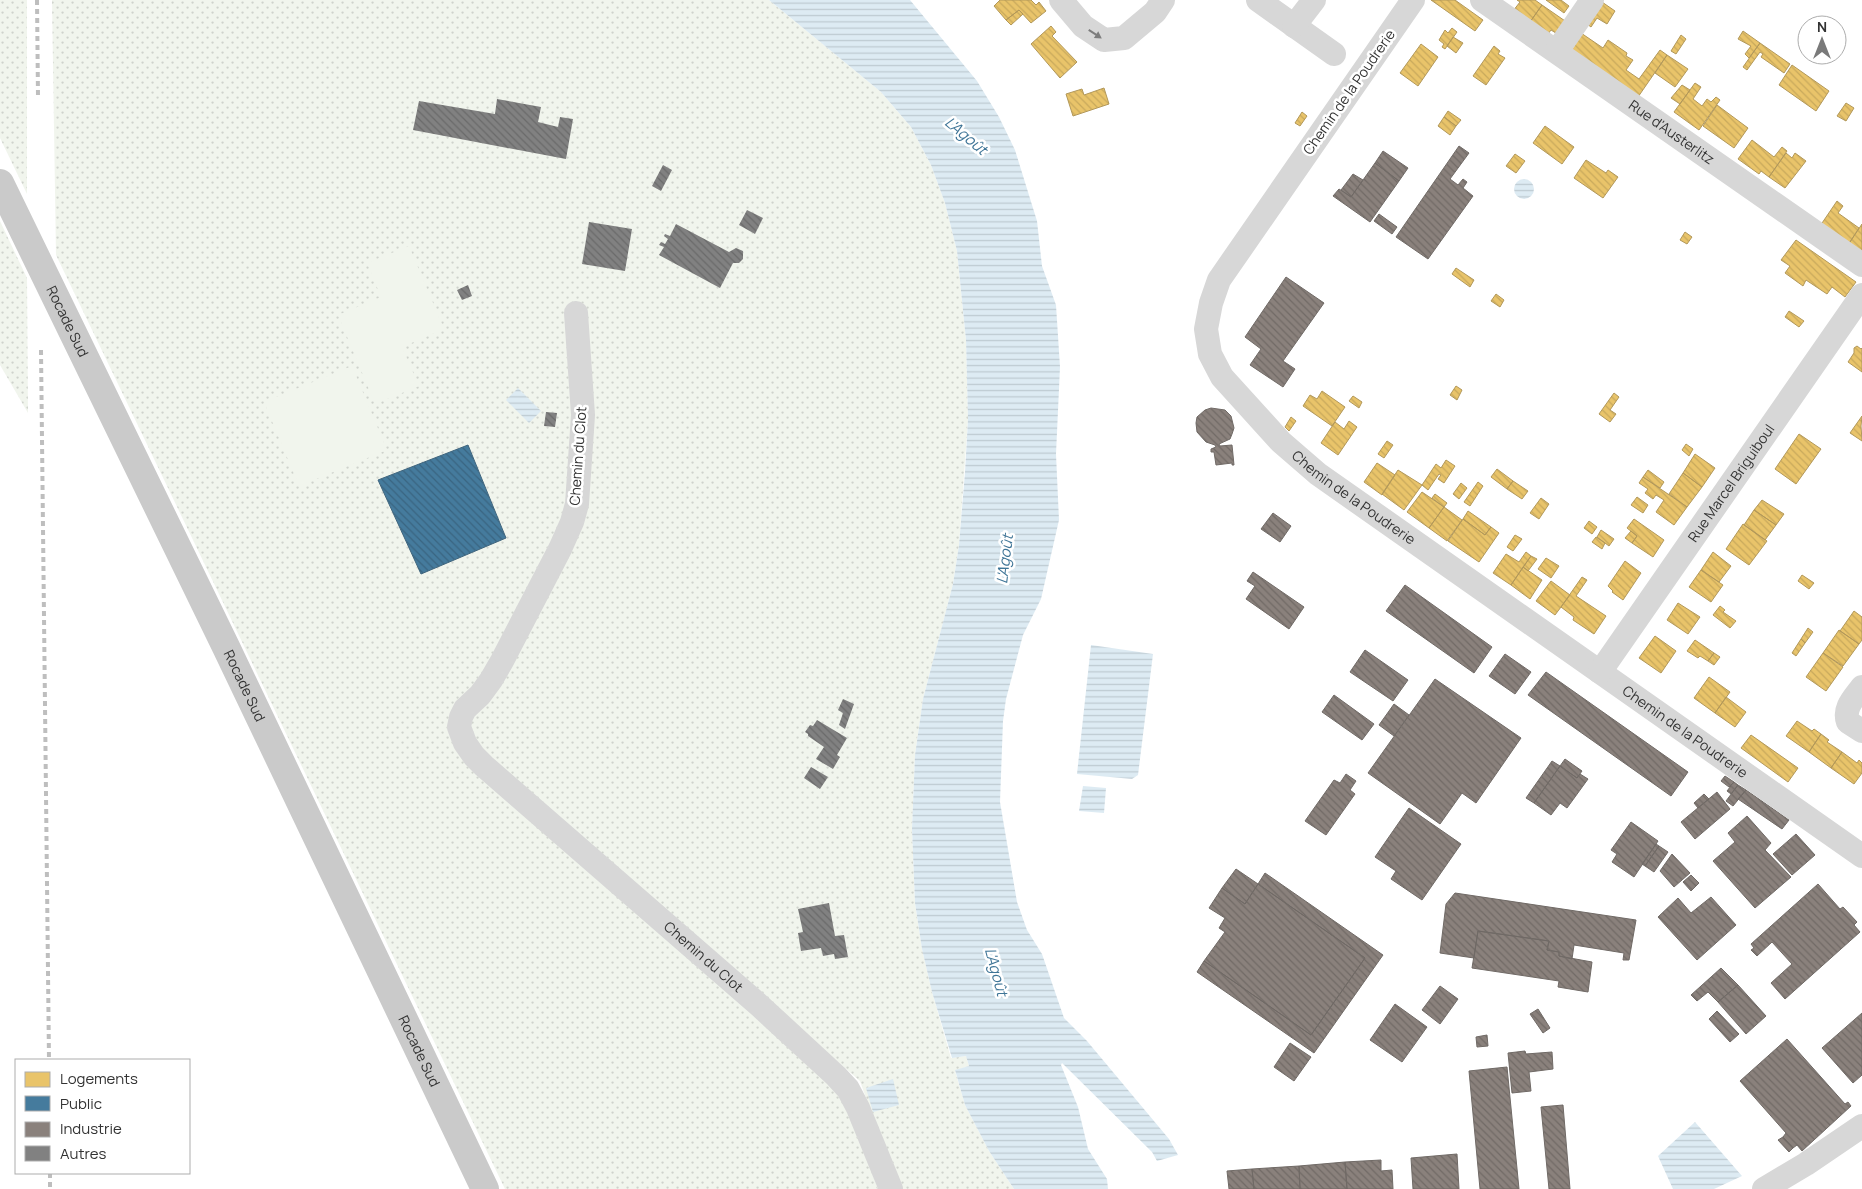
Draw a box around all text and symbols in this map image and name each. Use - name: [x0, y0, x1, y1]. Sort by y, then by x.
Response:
- north arrow: [1797, 15, 1847, 65]
- text: N: [1817, 17, 1827, 36]
- street label: Chemin de la Poudrerie: [1298, 25, 1399, 158]
- one-way arrow: [1089, 29, 1102, 39]
- street label: Rue d'Austerlitz: [1625, 95, 1718, 168]
- water label: L'Agoût: [941, 112, 994, 161]
- street label: Rocade Sud: [42, 282, 93, 360]
- street label: Chemin du Clot: [565, 405, 590, 506]
- street label: Rue Marcel Briguiboul: [1683, 420, 1778, 546]
- street label: Chemin de la Poudrerie: [1288, 446, 1419, 549]
- water label: L'Agoût: [991, 531, 1018, 585]
- street label: Rocade Sud: [220, 647, 270, 724]
- street label: Chemin de la Poudrerie: [1619, 681, 1752, 782]
- street label: Chemin du Clot: [660, 917, 748, 997]
- water label: L'Agoût: [980, 945, 1014, 1000]
- street label: Rocade Sud: [394, 1012, 445, 1090]
- legend: [15, 1059, 190, 1174]
- text: Logements: [60, 1068, 138, 1089]
- text: Public: [60, 1093, 102, 1114]
- text: Industrie: [60, 1118, 122, 1139]
- text: Autres: [60, 1143, 106, 1164]

